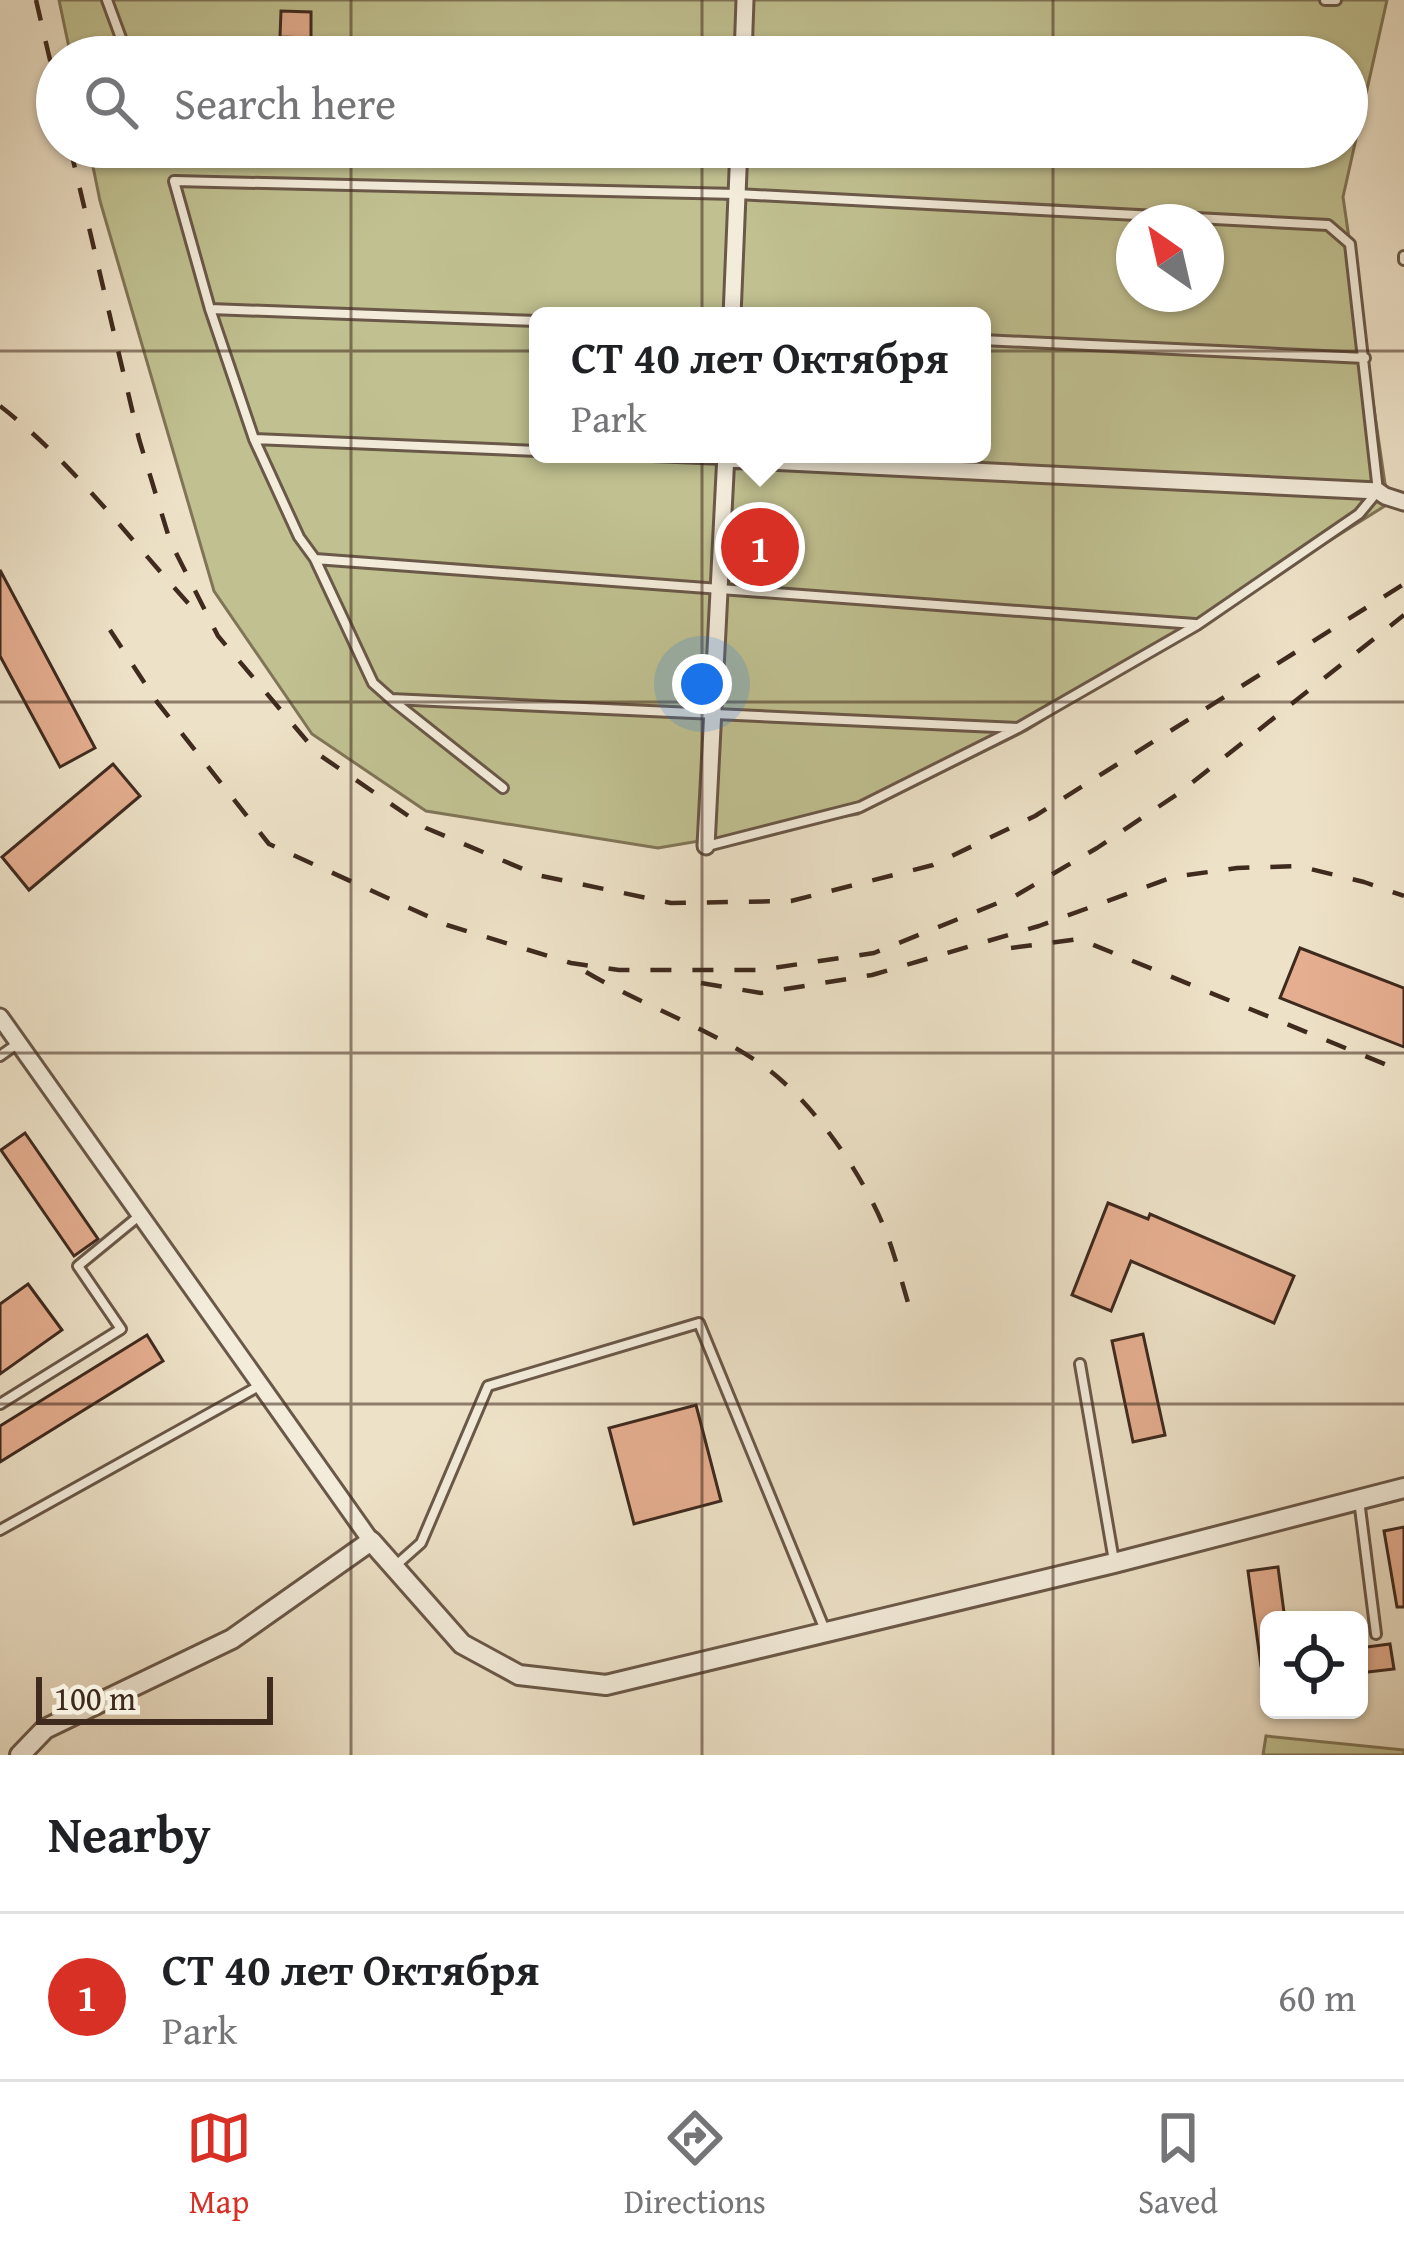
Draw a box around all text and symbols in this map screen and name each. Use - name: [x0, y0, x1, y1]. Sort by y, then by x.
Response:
- search box: [36, 36, 1368, 168]
- icon: search: [78, 69, 144, 135]
- text: Search here: [174, 70, 396, 135]
- north arrow: [1116, 204, 1224, 312]
- popup: [529, 307, 991, 463]
- text: СТ 40 лет Октября: [571, 324, 949, 389]
- text: Park: [571, 389, 647, 446]
- pin: 1: [721, 502, 799, 592]
- your location: [672, 654, 732, 714]
- map controls: [1260, 1611, 1368, 1719]
- button: locate: [1260, 1611, 1368, 1719]
- scale bar: [36, 1671, 273, 1724]
- text: 100 m: [54, 1674, 136, 1722]
- text: Nearby: [48, 1796, 211, 1871]
- text: СТ 40 лет Октября: [162, 1936, 539, 2001]
- text: 1: [77, 1968, 97, 2025]
- text: 60 m: [1278, 1968, 1356, 2025]
- text: Park: [162, 2001, 237, 2058]
- tab: Map: [186, 2105, 252, 2225]
- tab: Directions: [624, 2105, 766, 2225]
- tab: Saved: [1138, 2105, 1218, 2225]

